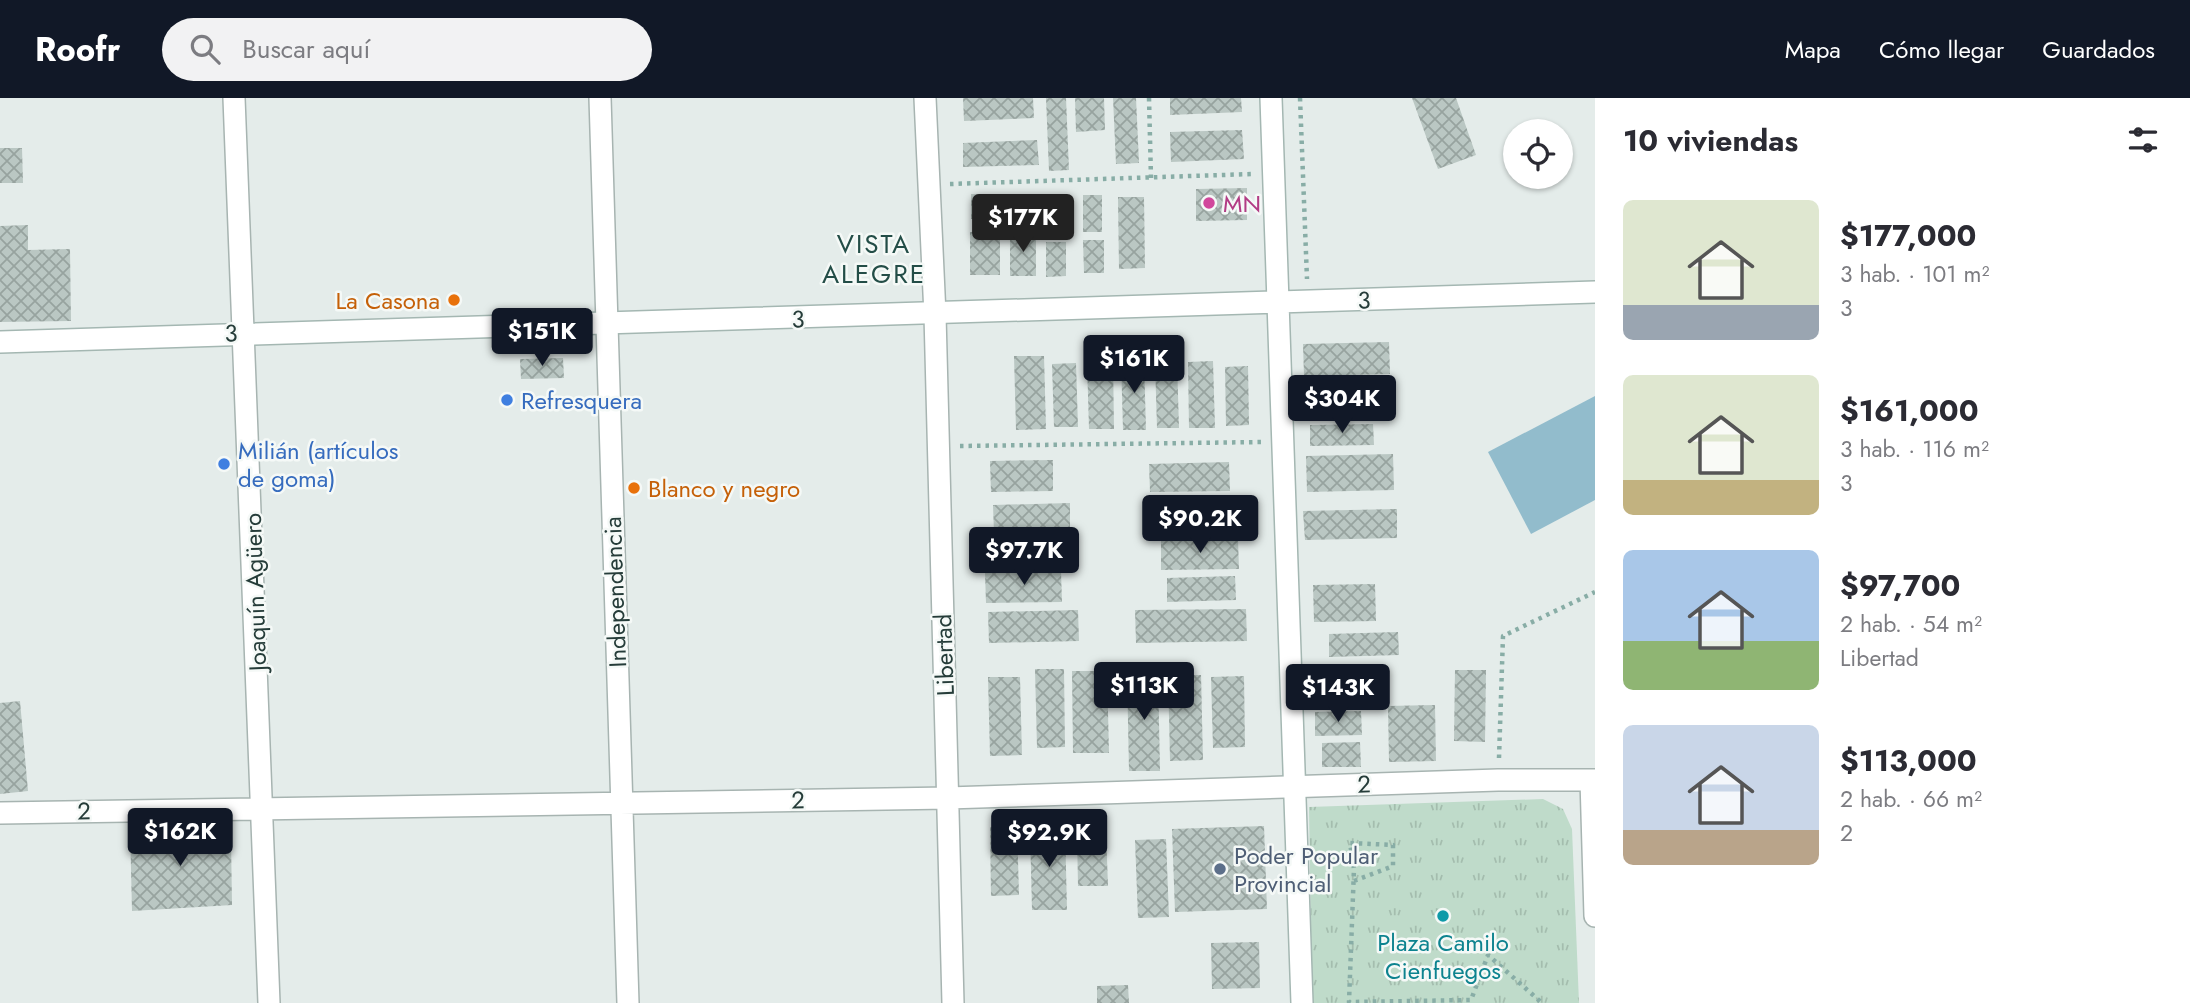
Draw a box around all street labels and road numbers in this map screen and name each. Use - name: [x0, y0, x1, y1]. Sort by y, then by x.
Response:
- street label: 3: [1357, 282, 1371, 318]
- street label: 3: [791, 301, 805, 337]
- street label: 3: [224, 315, 238, 351]
- street label: Joaquín Agüero: [235, 512, 275, 675]
- street label: Independencia: [595, 516, 635, 668]
- street label: Libertad: [925, 613, 963, 697]
- street label: 2: [1357, 766, 1371, 802]
- street label: 2: [791, 782, 805, 818]
- street label: 2: [77, 793, 91, 829]

